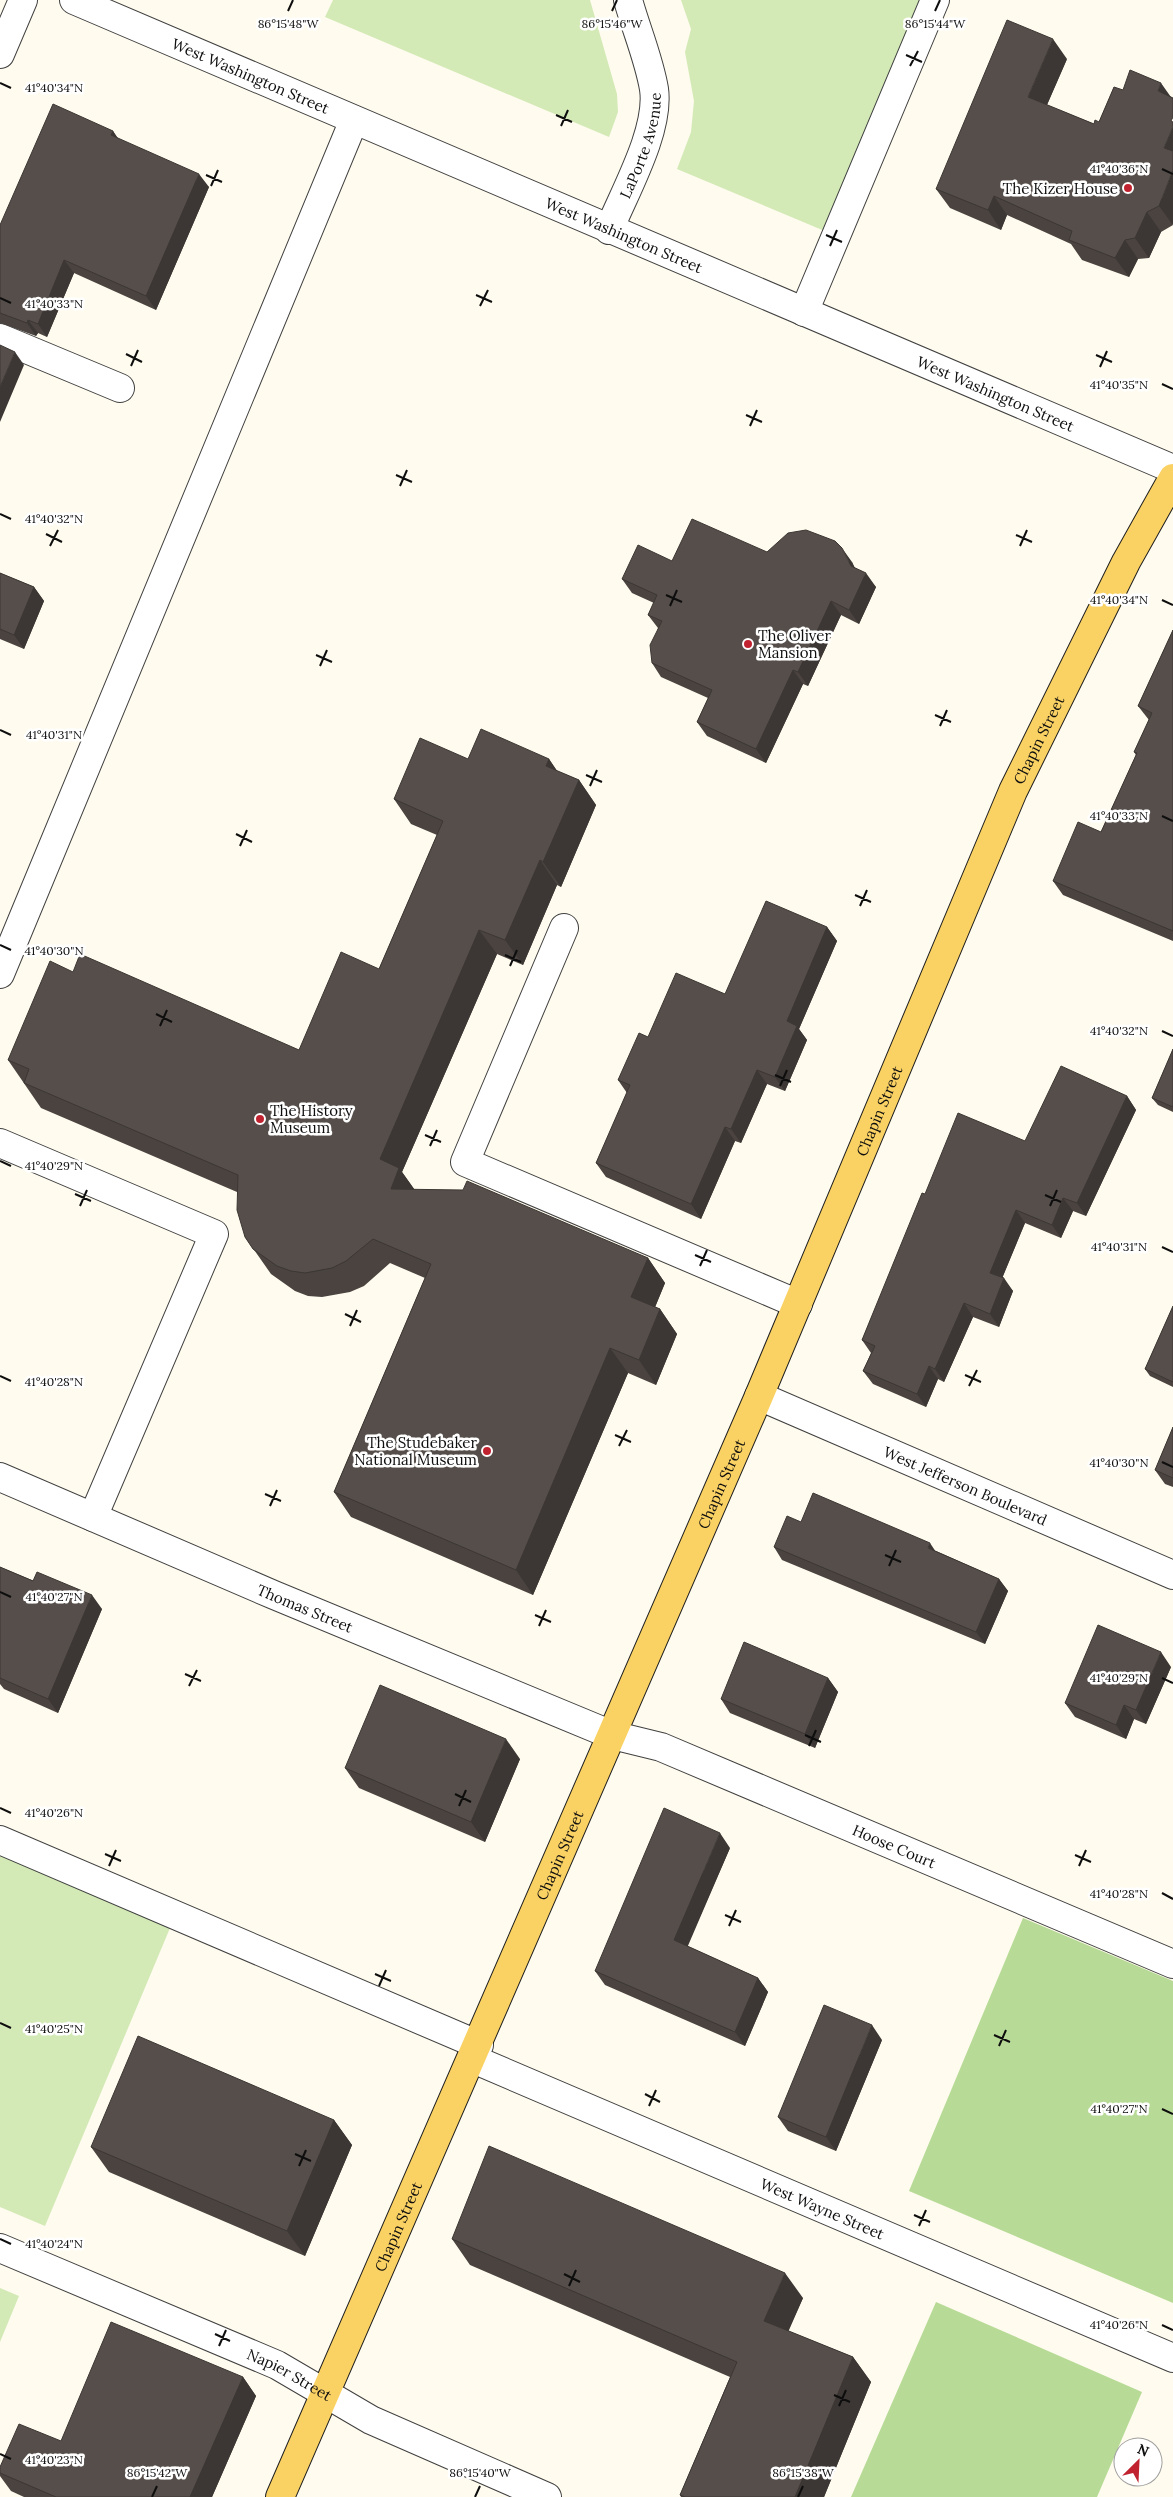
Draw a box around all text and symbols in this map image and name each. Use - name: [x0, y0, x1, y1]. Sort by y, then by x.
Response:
- text: 86°15'48"W: [258, 16, 319, 31]
- text: 86°15'46"W: [582, 16, 644, 31]
- text: 86°15'44"W: [905, 16, 966, 31]
- street label: West Washington Street: [169, 33, 332, 117]
- text: 41°40'34"N: [25, 80, 83, 95]
- street label: LaPorte Avenue: [615, 92, 664, 201]
- text: 41°40'36"N: [1090, 161, 1148, 176]
- place label: The Kizer House: [1003, 179, 1118, 198]
- marker: The Kizer House: [1122, 182, 1134, 194]
- street label: West Washington Street: [543, 193, 706, 277]
- text: 41°40'33"N: [25, 296, 83, 311]
- street label: West Washington Street: [914, 351, 1077, 435]
- text: 41°40'35"N: [1090, 377, 1148, 392]
- text: 41°40'32"N: [25, 511, 83, 526]
- text: 41°40'34"N: [1090, 592, 1148, 607]
- place label: The Oliver Mansion: [758, 626, 831, 662]
- marker: The Oliver Mansion: [742, 638, 754, 650]
- street label: Chapin Street: [1009, 692, 1068, 787]
- text: 41°40'31"N: [26, 727, 82, 742]
- text: 41°40'33"N: [1090, 808, 1148, 823]
- text: 41°40'30"N: [24, 943, 84, 958]
- text: 41°40'32"N: [1090, 1023, 1148, 1038]
- street label: Chapin Street: [851, 1063, 906, 1159]
- place label: The History Museum: [270, 1101, 353, 1137]
- marker: The History Museum: [254, 1113, 266, 1125]
- text: 41°40'29"N: [25, 1158, 83, 1173]
- text: 41°40'31"N: [1091, 1239, 1147, 1254]
- text: 41°40'28"N: [25, 1374, 83, 1389]
- place label: The Studebaker National Museum: [354, 1433, 478, 1469]
- street label: Chapin Street: [693, 1436, 749, 1532]
- street label: West Jefferson Boulevard: [881, 1442, 1050, 1529]
- marker: The Studebaker National Museum: [481, 1445, 493, 1457]
- text: 41°40'30"N: [1089, 1455, 1149, 1470]
- street label: Thomas Street: [254, 1579, 356, 1636]
- text: 41°40'27"N: [25, 1589, 83, 1604]
- text: 41°40'29"N: [1090, 1670, 1148, 1685]
- text: 41°40'26"N: [25, 1805, 83, 1820]
- street label: Chapin Street: [531, 1807, 587, 1903]
- street label: Hoose Court: [850, 1820, 939, 1872]
- text: 41°40'28"N: [1090, 1886, 1148, 1901]
- text: 41°40'25"N: [25, 2021, 83, 2036]
- text: 41°40'27"N: [1090, 2101, 1148, 2116]
- street label: West Wayne Street: [758, 2173, 887, 2243]
- street label: Chapin Street: [370, 2178, 426, 2274]
- text: 41°40'24"N: [25, 2236, 83, 2251]
- text: 41°40'26"N: [1090, 2317, 1148, 2332]
- street label: Napier Street: [244, 2344, 335, 2405]
- north arrow: [1113, 2437, 1163, 2487]
- text: N: [1135, 2440, 1152, 2461]
- text: 41°40'23"N: [25, 2452, 83, 2467]
- text: 86°15'42"W: [127, 2465, 188, 2480]
- text: 86°15'40"W: [449, 2465, 512, 2480]
- text: 86°15'38"W: [772, 2465, 835, 2480]

